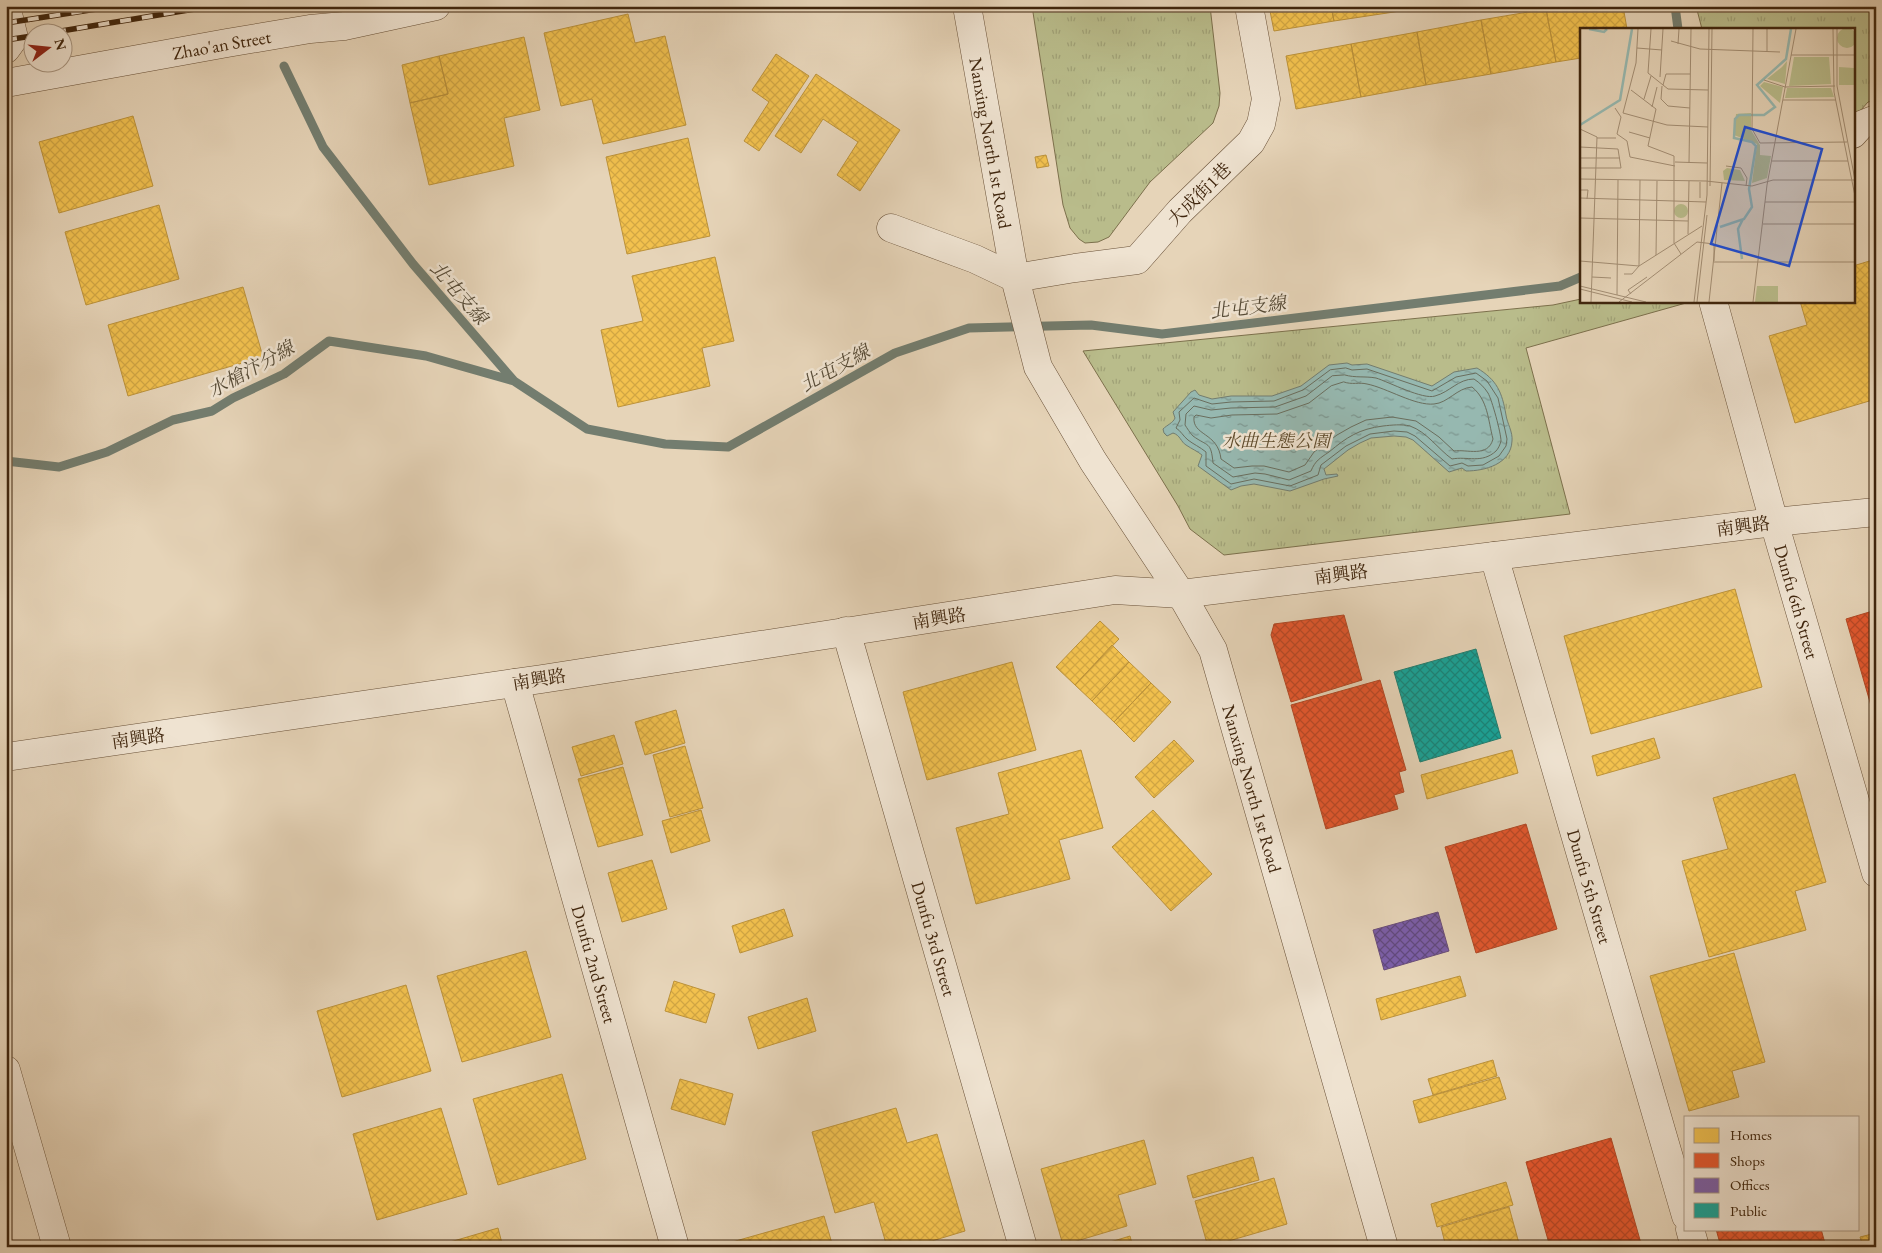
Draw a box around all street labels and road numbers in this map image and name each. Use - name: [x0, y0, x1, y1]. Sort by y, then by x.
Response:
- street label: Zhao'an Street: [170, 24, 273, 64]
- street label: Nanxing North 1st Road: [965, 56, 1018, 231]
- street label: 大成街1巷: [1162, 157, 1236, 231]
- street label: 南興路: [1715, 511, 1771, 541]
- street label: Dunfu 6th Street: [1770, 541, 1825, 662]
- street label: 南興路: [1313, 559, 1369, 589]
- street label: 南興路: [911, 602, 967, 634]
- street label: 南興路: [511, 663, 567, 695]
- street label: Nanxing North 1st Road: [1218, 702, 1288, 876]
- street label: 南興路: [110, 723, 166, 753]
- street label: Dunfu 5th Street: [1563, 826, 1618, 947]
- street label: Dunfu 3rd Street: [907, 878, 962, 999]
- street label: Dunfu 2nd Street: [567, 902, 622, 1026]

